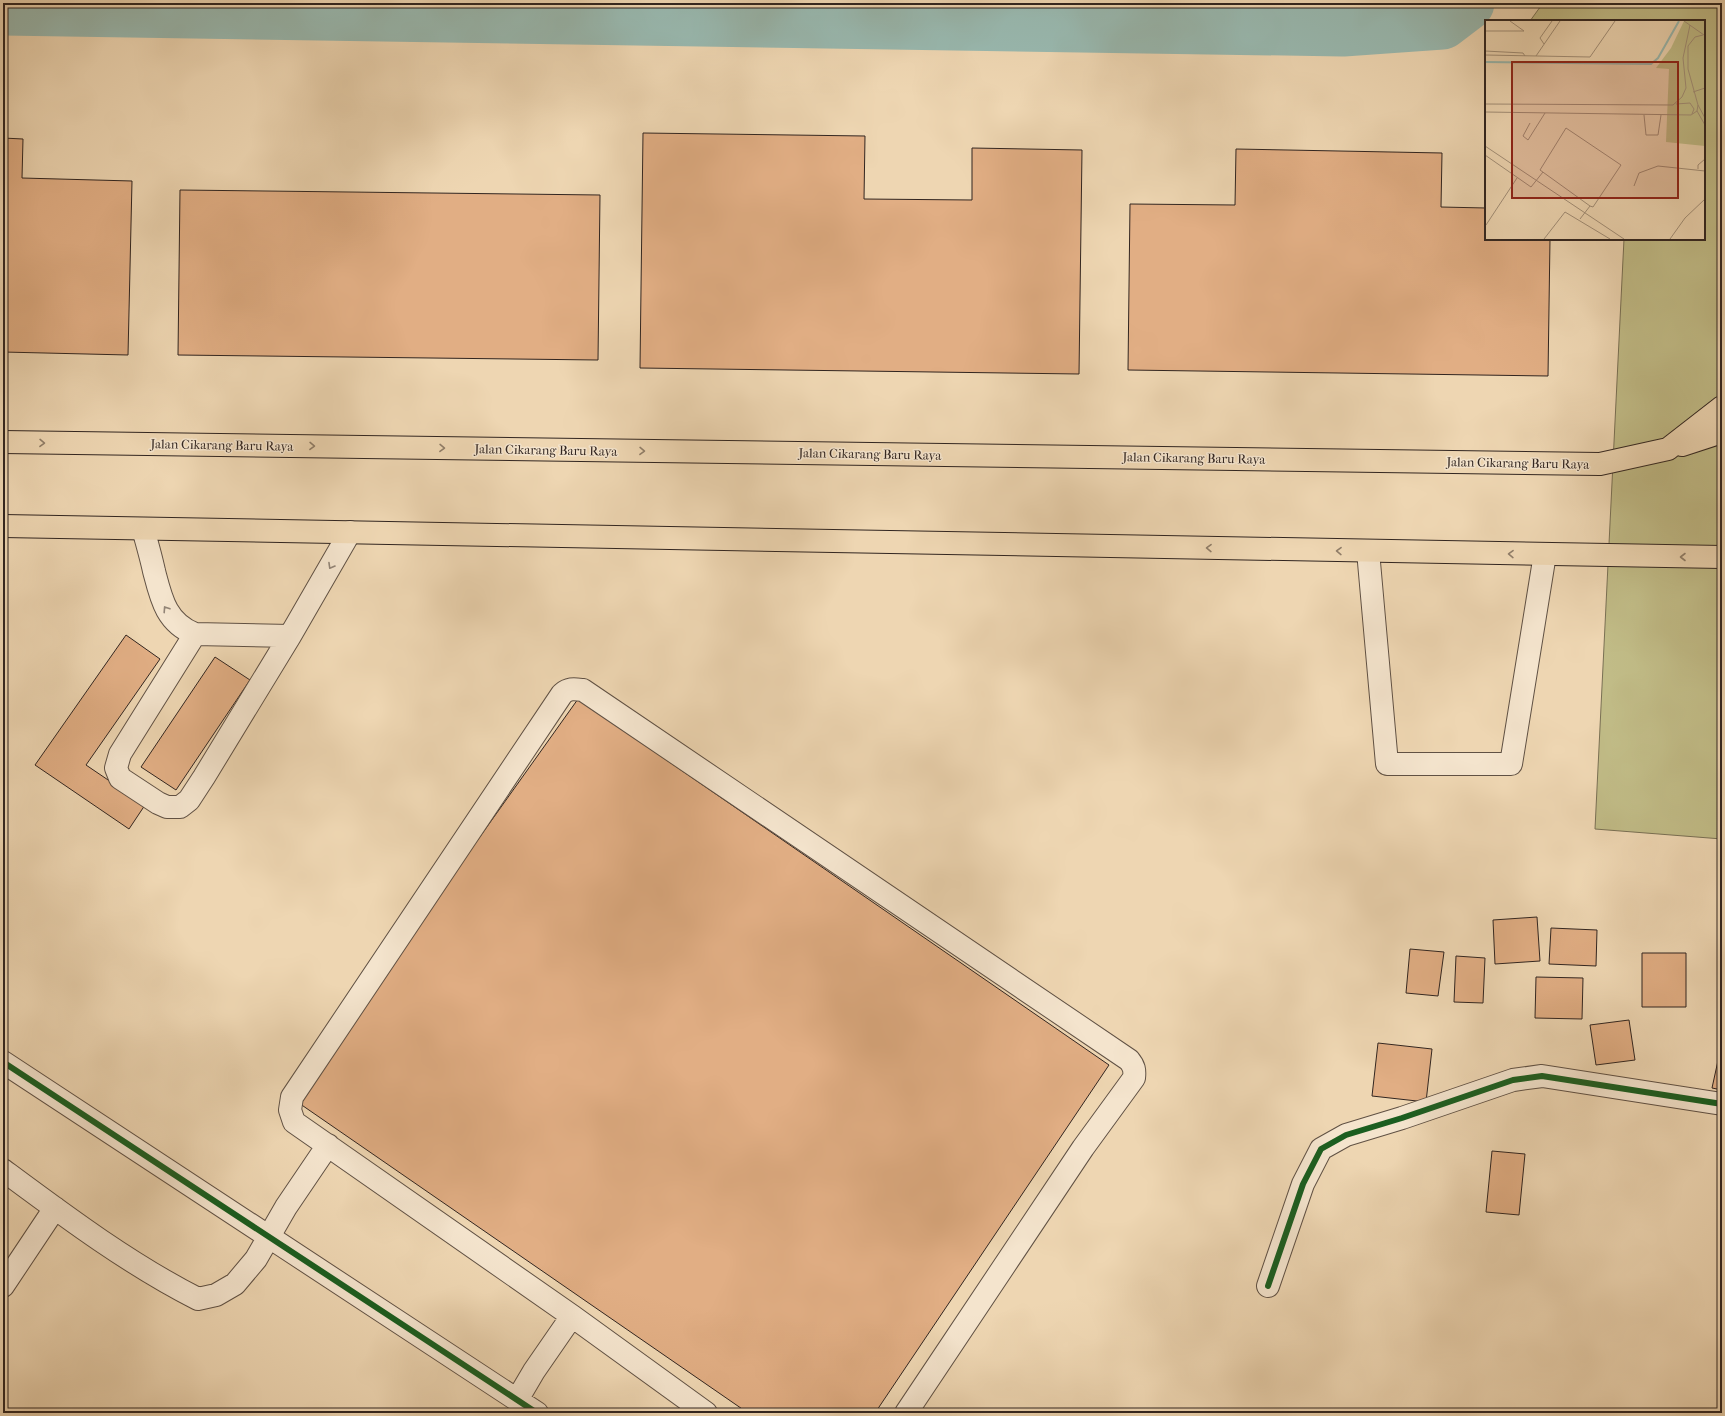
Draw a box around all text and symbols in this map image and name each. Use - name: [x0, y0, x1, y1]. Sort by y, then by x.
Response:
- inset map: [1485, 20, 1705, 240]
- street label: Jalan Cikarang Baru Raya: [149, 436, 295, 454]
- one-way arrow: [39, 439, 45, 447]
- street label: Jalan Cikarang Baru Raya: [473, 441, 619, 459]
- one-way arrow: [309, 442, 315, 450]
- one-way arrow: [439, 444, 445, 452]
- street label: Jalan Cikarang Baru Raya: [797, 445, 943, 463]
- one-way arrow: [639, 447, 645, 455]
- street label: Jalan Cikarang Baru Raya: [1121, 449, 1267, 467]
- street label: Jalan Cikarang Baru Raya: [1445, 454, 1591, 472]
- one-way arrow: [1206, 544, 1212, 553]
- one-way arrow: [1336, 547, 1342, 555]
- one-way arrow: [1508, 550, 1514, 558]
- one-way arrow: [1680, 553, 1686, 561]
- one-way arrow: [328, 562, 335, 569]
- one-way arrow: [164, 606, 171, 613]

